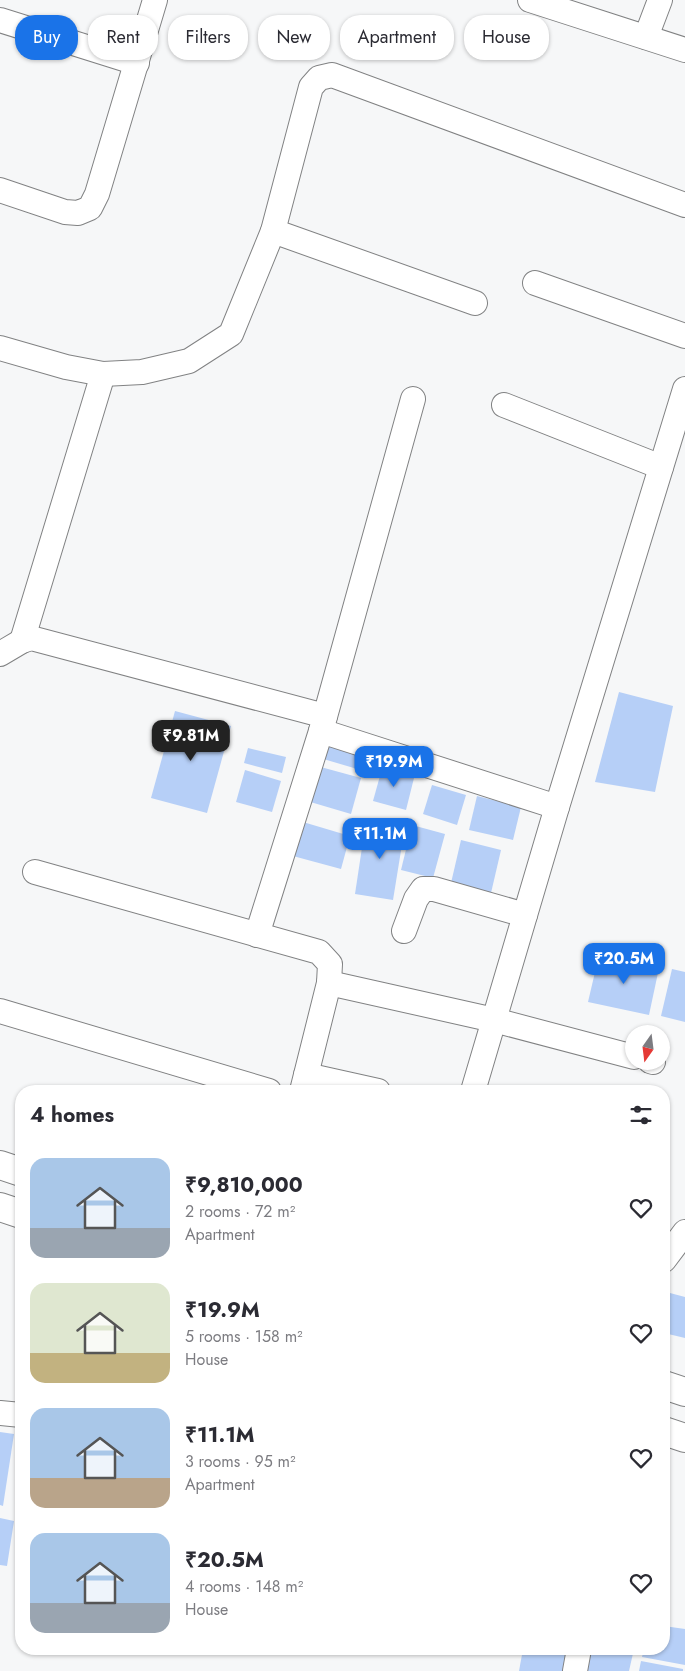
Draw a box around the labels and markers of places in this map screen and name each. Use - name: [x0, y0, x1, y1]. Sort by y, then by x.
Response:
- pin: ₹9.81M: [150, 720, 232, 762]
- pin: ₹19.9M: [353, 746, 435, 788]
- pin: ₹11.1M: [339, 818, 421, 860]
- pin: ₹20.5M: [583, 942, 665, 985]

